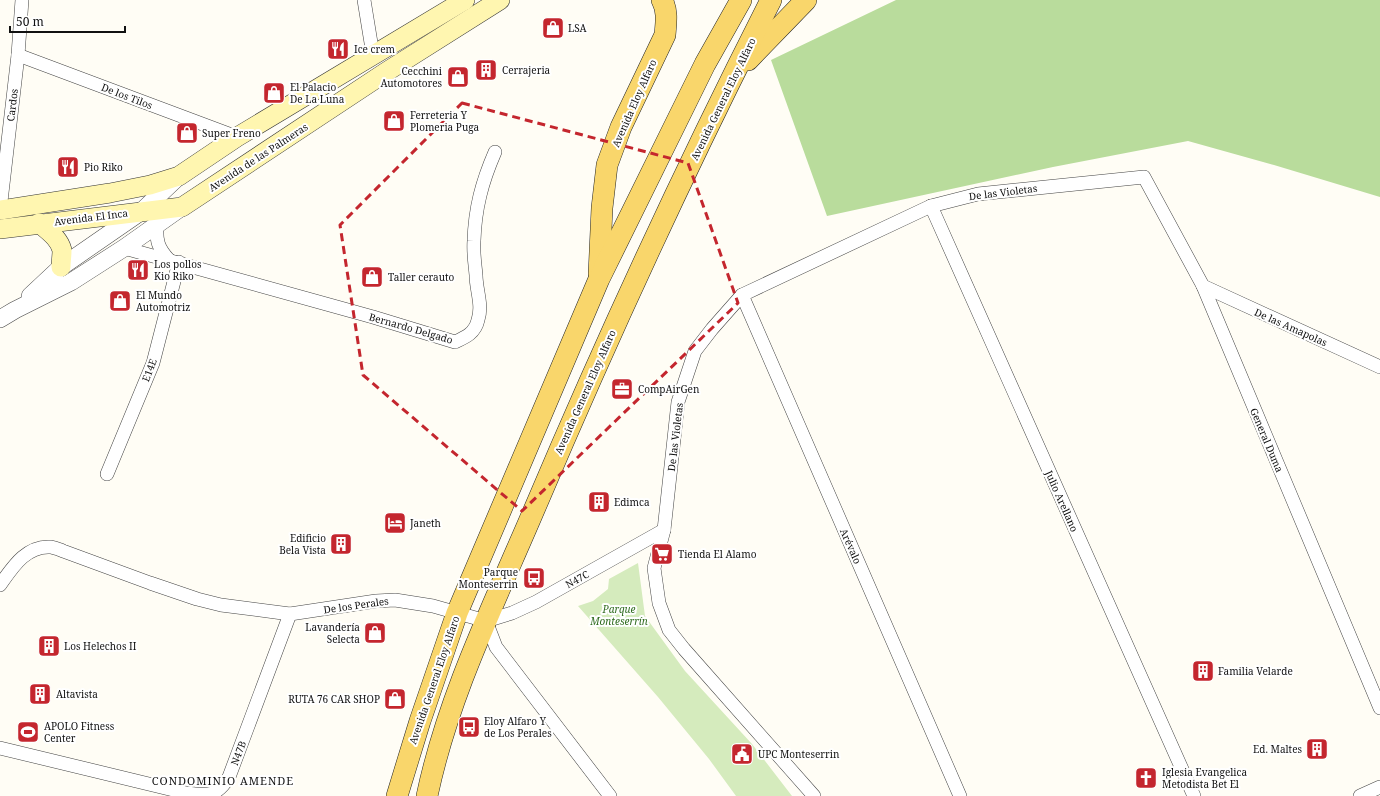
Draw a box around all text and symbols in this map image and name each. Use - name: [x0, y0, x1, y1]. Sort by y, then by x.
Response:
- scale bar: [10, 8, 125, 34]
- text: 50 m: [16, 13, 44, 30]
- shop icon: LSA: [540, 15, 566, 41]
- place label: LSA: [568, 21, 587, 35]
- street label: Avenida General Eloy Alfaro: [687, 35, 759, 163]
- restaurant icon: Ice crem: [325, 36, 351, 62]
- place label: Ice crem: [354, 42, 396, 56]
- building icon: Cerrajeria: [473, 57, 499, 83]
- street label: Avenida Eloy Alfaro: [608, 57, 660, 149]
- place label: Cerrajeria: [502, 63, 551, 77]
- place label: Cecchini Automotores: [380, 64, 443, 90]
- shop icon: Cecchini Automotores: [445, 64, 471, 90]
- street label: De los Tilos: [99, 80, 155, 112]
- shop icon: El Palacio De La Luna: [261, 80, 287, 106]
- place label: El Palacio De La Luna: [290, 80, 345, 106]
- street label: Cardos: [3, 87, 21, 122]
- shop icon: Ferreteria Y Plomeria Puga: [381, 108, 407, 134]
- place label: Ferreteria Y Plomeria Puga: [410, 108, 480, 134]
- street label: Avenida de las Palmeras: [206, 119, 311, 194]
- shop icon: Super Freno: [174, 120, 200, 146]
- place label: Super Freno: [202, 126, 261, 140]
- restaurant icon: Pio Riko: [55, 154, 81, 180]
- place label: Pio Riko: [84, 160, 123, 174]
- street label: De las Violetas: [968, 181, 1039, 203]
- street label: Avenida El Inca: [53, 205, 129, 228]
- restaurant icon: Los pollos Kio Riko: [125, 257, 151, 283]
- place label: Los pollos Kio Riko: [154, 257, 202, 283]
- shop icon: Taller cerauto: [359, 264, 385, 290]
- place label: Taller cerauto: [388, 270, 455, 284]
- shop icon: El Mundo Automotriz: [107, 288, 133, 314]
- place label: El Mundo Automotriz: [136, 288, 190, 314]
- street label: De las Amapolas: [1252, 305, 1330, 350]
- street label: Bernardo Delgado: [367, 309, 455, 347]
- street label: Avenida General Eloy Alfaro: [551, 327, 619, 456]
- street label: E14E: [138, 356, 160, 384]
- office icon: CompAirGen: [609, 376, 635, 402]
- place label: CompAirGen: [638, 382, 700, 396]
- street label: De las Violetas: [664, 401, 686, 472]
- street label: General Duma: [1247, 406, 1287, 475]
- street label: Julio Arellano: [1042, 467, 1082, 534]
- building icon: Edimca: [586, 489, 612, 515]
- place label: Edimca: [614, 495, 650, 509]
- hotel icon: Janeth: [382, 510, 408, 536]
- place label: Janeth: [409, 516, 442, 530]
- street label: Arévalo: [837, 526, 865, 566]
- place label: Edificio Bela Vista: [279, 531, 326, 557]
- building icon: Edificio Bela Vista: [328, 531, 354, 557]
- supermarket icon: Tienda El Alamo: [649, 541, 675, 567]
- place label: Tienda El Alamo: [678, 547, 757, 561]
- place label: Parque Monteserrin: [459, 565, 519, 591]
- bus stop icon: Parque Monteserrin: [521, 565, 547, 591]
- street label: N47C: [563, 567, 591, 591]
- street label: De los Perales: [322, 593, 390, 617]
- park label: Parque Monteserrín: [589, 602, 648, 628]
- street label: Avenida General Eloy Alfaro: [405, 614, 463, 746]
- place label: Lavandería Selecta: [305, 620, 360, 646]
- shop icon: Lavandería Selecta: [362, 620, 388, 646]
- building icon: Los Helechos II: [36, 633, 62, 659]
- place label: Los Helechos II: [64, 639, 137, 653]
- building icon: Familia Velarde: [1190, 658, 1216, 684]
- place label: Familia Velarde: [1218, 664, 1293, 678]
- building icon: Altavista: [27, 681, 53, 707]
- shop icon: RUTA 76 CAR SHOP: [382, 686, 408, 712]
- place label: Altavista: [56, 687, 98, 701]
- place label: RUTA 76 CAR SHOP: [288, 692, 380, 706]
- bus stop icon: Eloy Alfaro Y de Los Perales: [456, 714, 482, 740]
- place label: Eloy Alfaro Y de Los Perales: [484, 714, 552, 740]
- sports icon: APOLO Fitness Center: [15, 719, 41, 745]
- place label: APOLO Fitness Center: [44, 719, 115, 745]
- building icon: Ed. Maltes: [1304, 736, 1330, 762]
- street label: N47B: [227, 739, 249, 767]
- public building icon: UPC Monteserrin: [729, 741, 755, 767]
- place label: Ed. Maltes: [1253, 742, 1302, 756]
- place label: UPC Monteserrin: [758, 747, 840, 761]
- church icon: Iglesia Evangelica Metodista Bet El: [1133, 765, 1159, 791]
- place label: Iglesia Evangelica Metodista Bet El: [1162, 765, 1247, 791]
- district label: CONDOMINIO AMENDE: [152, 773, 294, 788]

